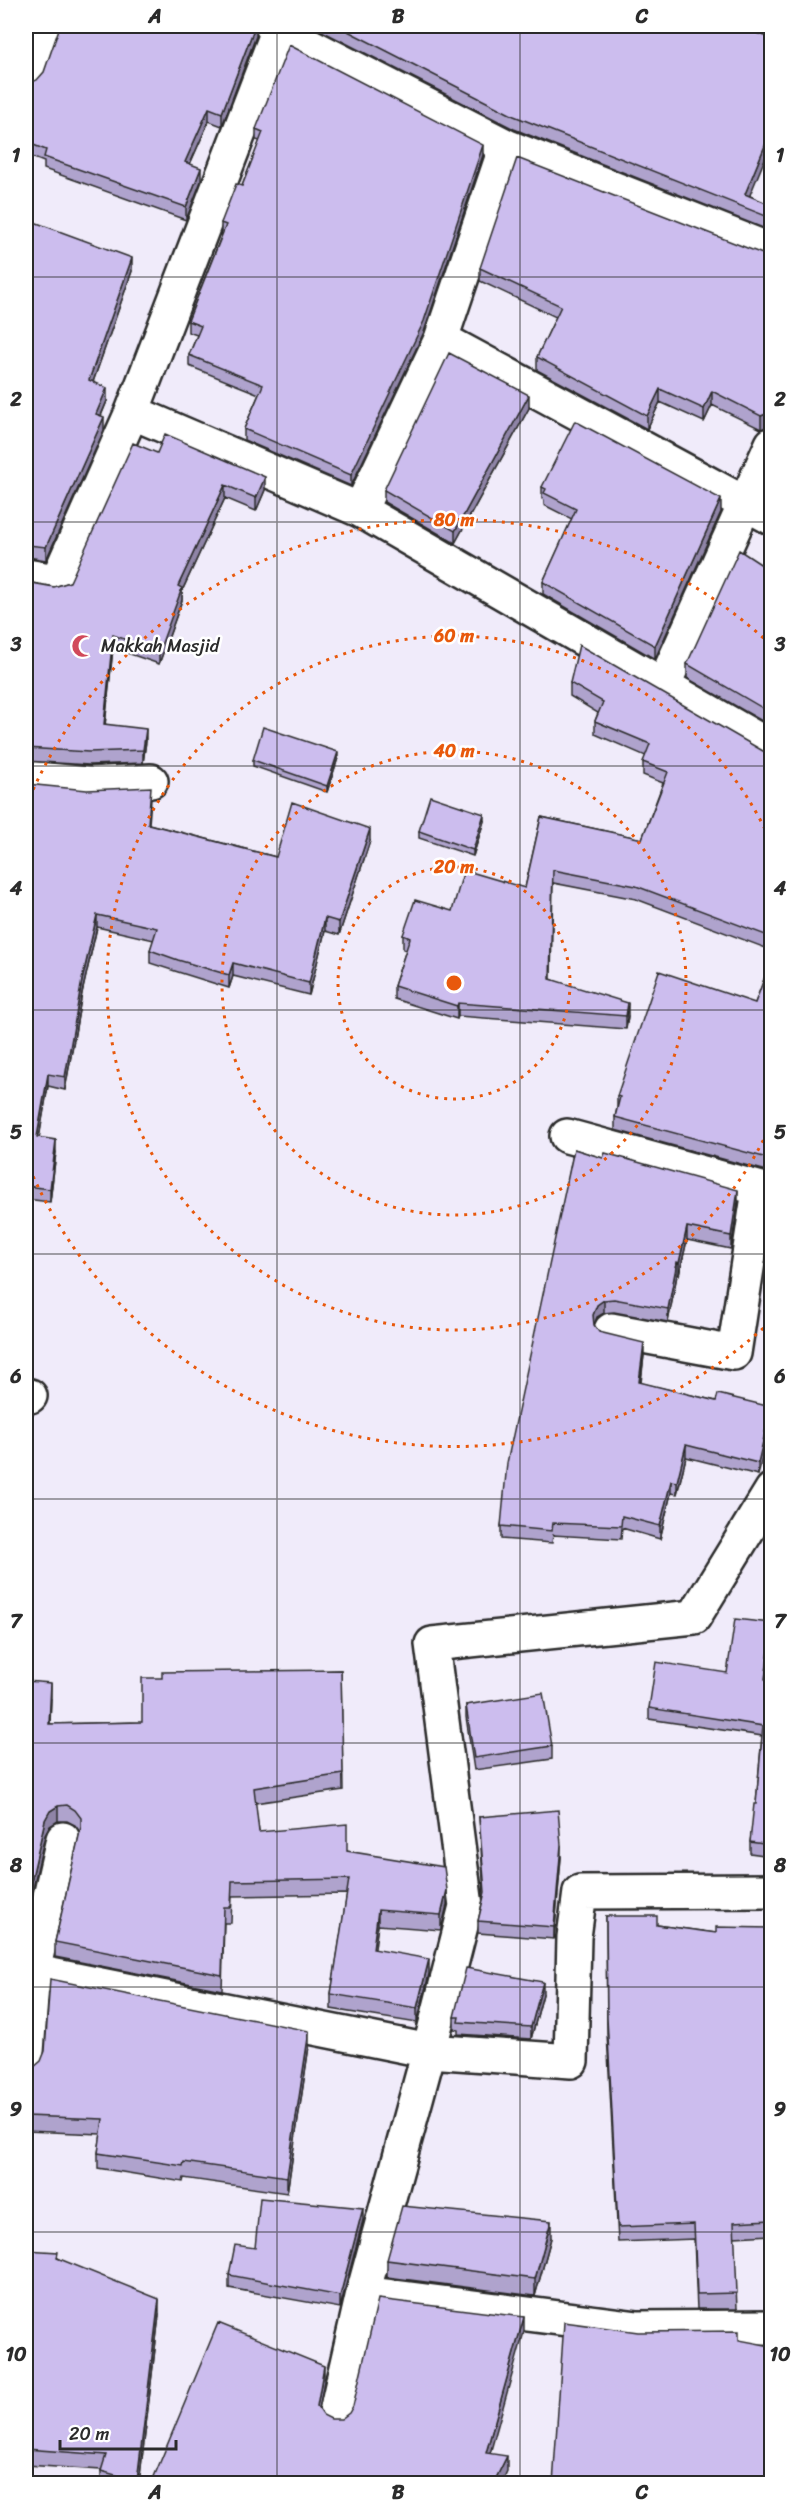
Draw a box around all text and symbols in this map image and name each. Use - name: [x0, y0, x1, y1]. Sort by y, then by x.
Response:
- text: A: [147, 0, 162, 34]
- text: B: [392, 0, 405, 34]
- text: C: [635, 0, 649, 34]
- text: 1: [12, 138, 21, 173]
- text: 1: [776, 138, 785, 173]
- text: 2: [9, 382, 22, 417]
- text: 2: [773, 382, 786, 417]
- text: 80 m: [433, 504, 475, 536]
- text: 60 m: [433, 620, 474, 652]
- text: 3: [10, 627, 22, 662]
- text: 3: [774, 627, 786, 662]
- place label: Makkah Masjid: [101, 630, 221, 662]
- mosque icon: Makkah Masjid: [70, 633, 96, 659]
- text: 40 m: [432, 735, 475, 767]
- text: 20 m: [433, 851, 474, 883]
- text: 4: [9, 871, 23, 906]
- text: 4: [773, 871, 787, 906]
- centre of rings: [444, 973, 464, 993]
- text: 5: [10, 1115, 22, 1150]
- text: 5: [774, 1115, 786, 1150]
- text: 6: [9, 1359, 22, 1394]
- text: 6: [773, 1359, 786, 1394]
- text: 7: [10, 1604, 23, 1639]
- text: 7: [774, 1604, 787, 1639]
- text: 8: [9, 1848, 23, 1883]
- text: 8: [773, 1848, 787, 1883]
- text: 9: [10, 2092, 22, 2127]
- text: 9: [774, 2092, 786, 2127]
- text: 10: [5, 2337, 27, 2372]
- text: 10: [769, 2337, 791, 2372]
- scale bar: [60, 2413, 176, 2451]
- text: 20 m: [69, 2418, 109, 2450]
- text: A: [147, 2475, 162, 2509]
- text: B: [392, 2475, 405, 2509]
- text: C: [635, 2475, 649, 2509]

